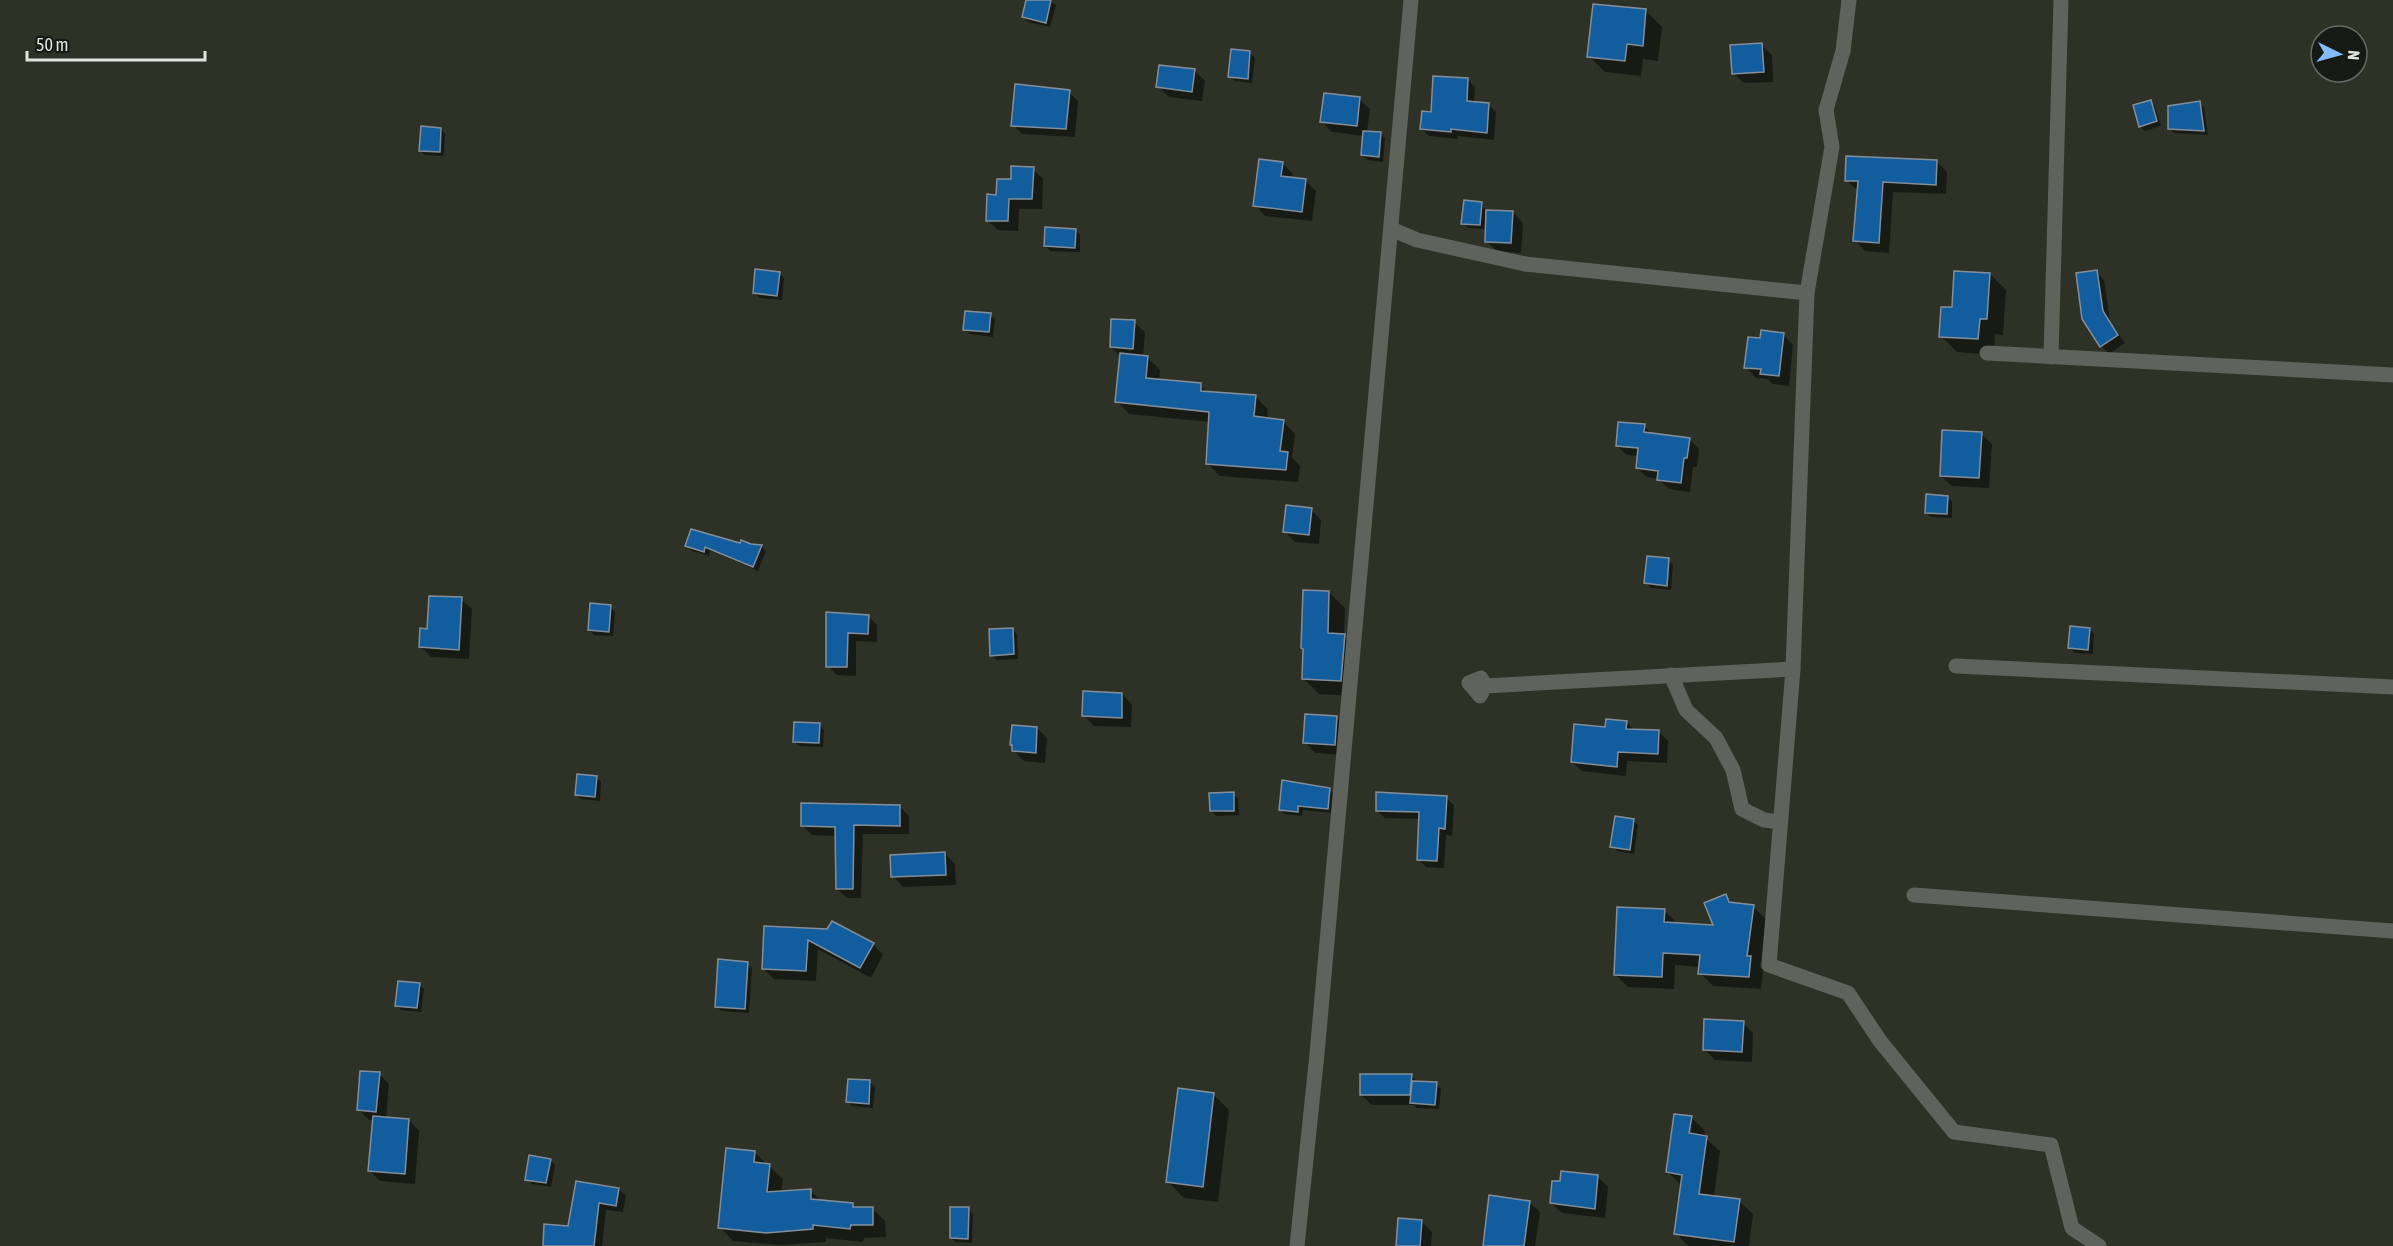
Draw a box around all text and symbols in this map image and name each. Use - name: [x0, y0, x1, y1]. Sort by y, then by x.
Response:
- scale bar: [27, 24, 206, 62]
- north arrow: [2309, 24, 2369, 84]
- text: 50 m: [36, 34, 68, 55]
- text: N: [2345, 50, 2363, 61]

